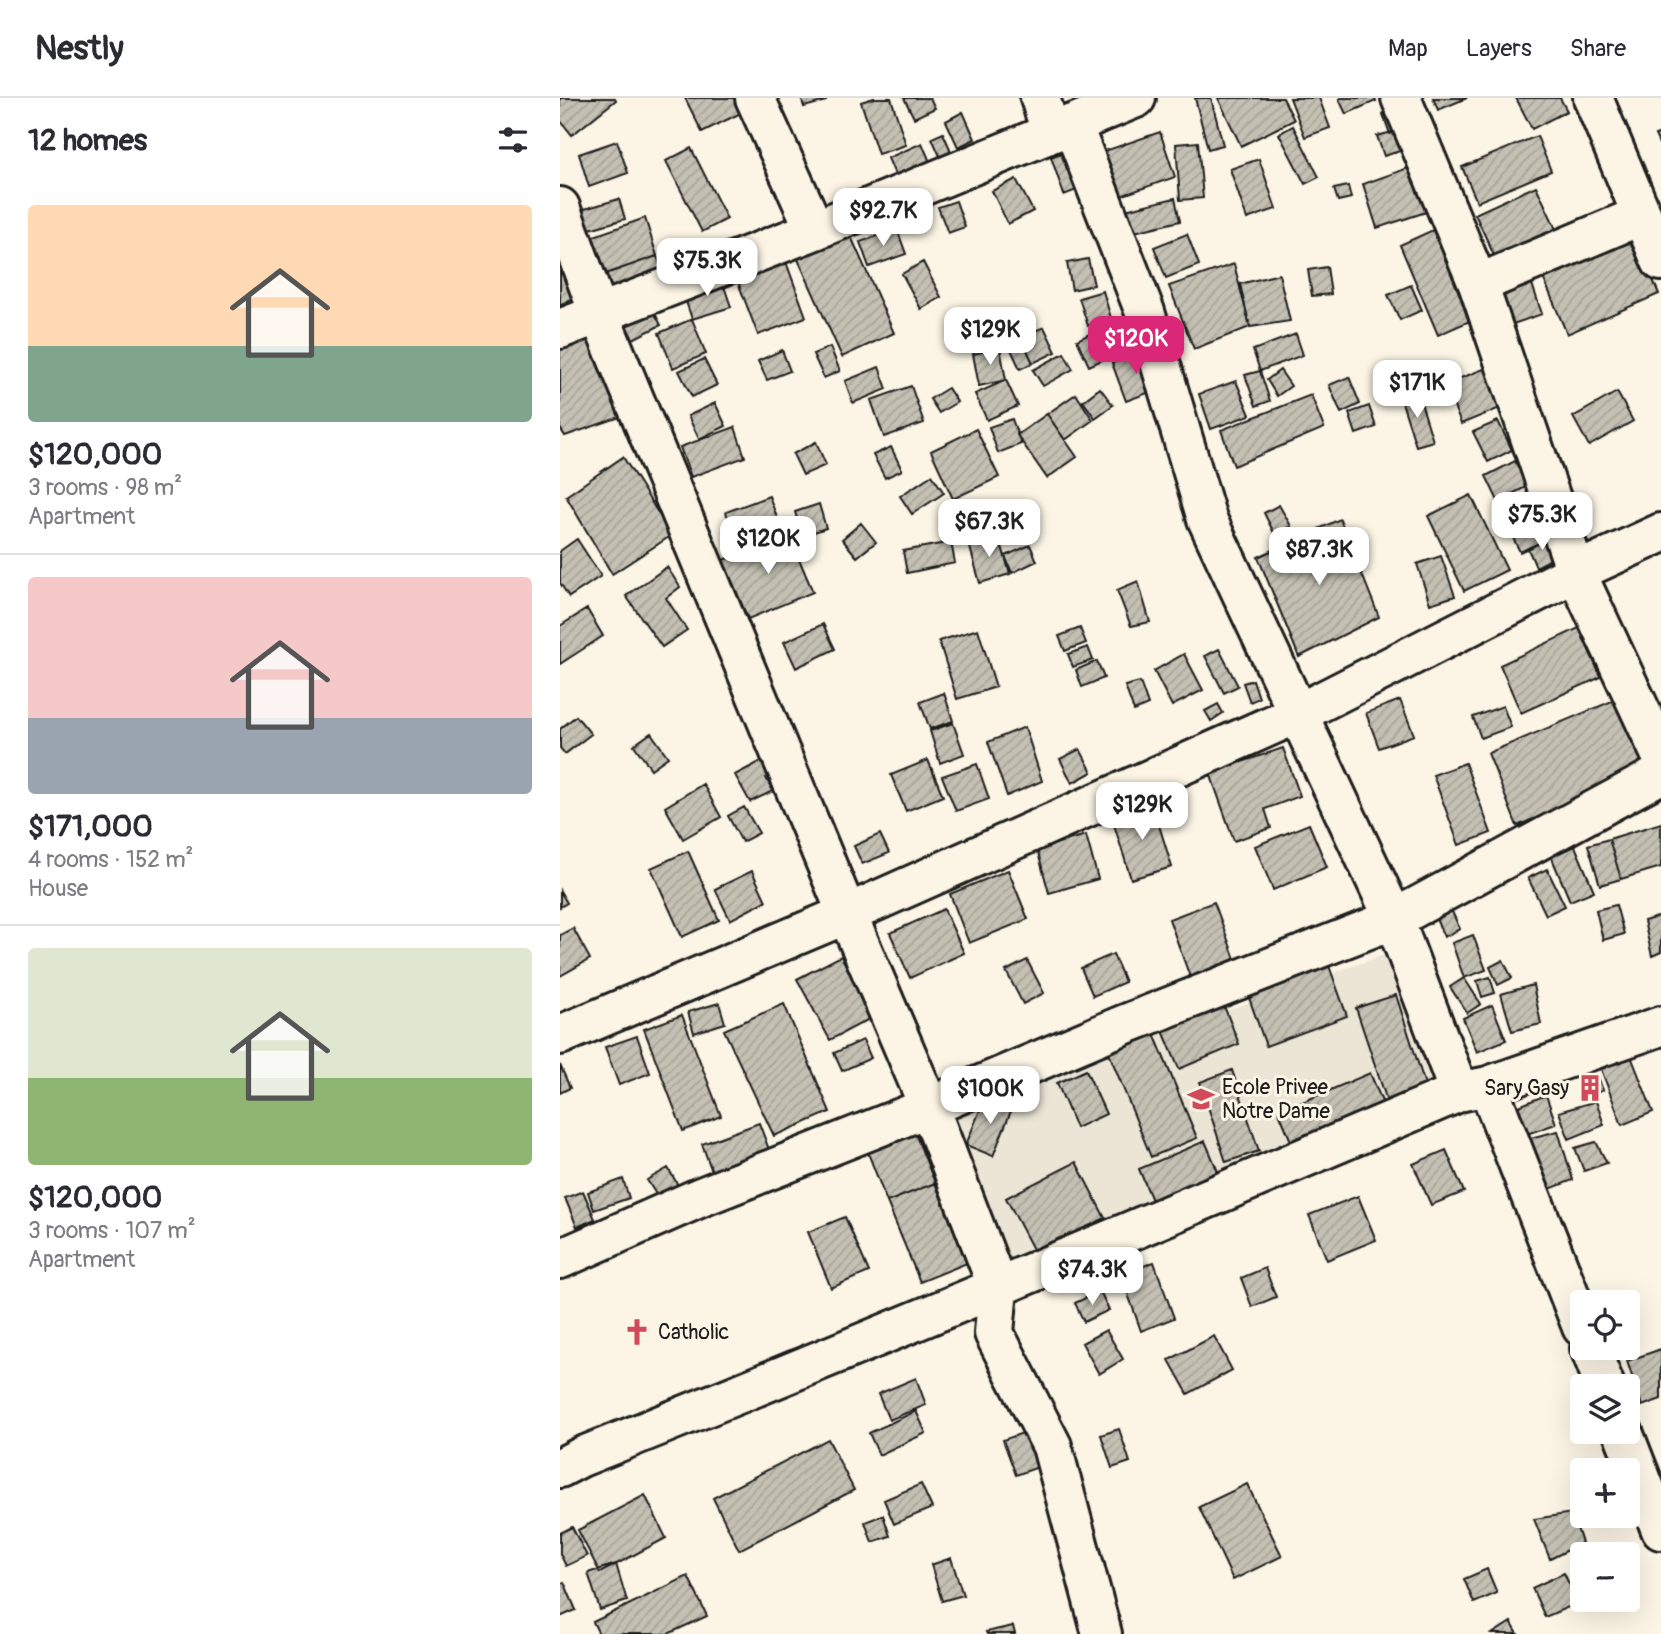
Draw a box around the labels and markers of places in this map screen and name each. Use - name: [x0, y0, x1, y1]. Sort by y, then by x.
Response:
- pin: $92.7K: [826, 188, 940, 248]
- pin: $75.3K: [650, 238, 764, 298]
- pin: $129K: [941, 308, 1039, 367]
- pin: $120K: [1087, 316, 1185, 376]
- pin: $171K: [1368, 360, 1466, 420]
- pin: $75.3K: [1485, 492, 1599, 552]
- pin: $67.3K: [932, 500, 1046, 559]
- pin: $120K: [719, 517, 817, 576]
- pin: $87.3K: [1262, 528, 1376, 587]
- pin: $129K: [1093, 782, 1191, 842]
- pin: $100K: [941, 1066, 1039, 1126]
- building icon: Sary Gasy: [1575, 1073, 1605, 1103]
- place label: Ecole Privee Notre Dame: [1222, 1074, 1331, 1125]
- place label: Sary Gasy: [1484, 1075, 1569, 1102]
- school or university icon: Ecole Privee Notre Dame: [1186, 1084, 1216, 1114]
- pin: $74.3K: [1035, 1248, 1149, 1307]
- church icon: Catholic: [622, 1317, 652, 1347]
- place label: Catholic: [658, 1319, 729, 1346]

